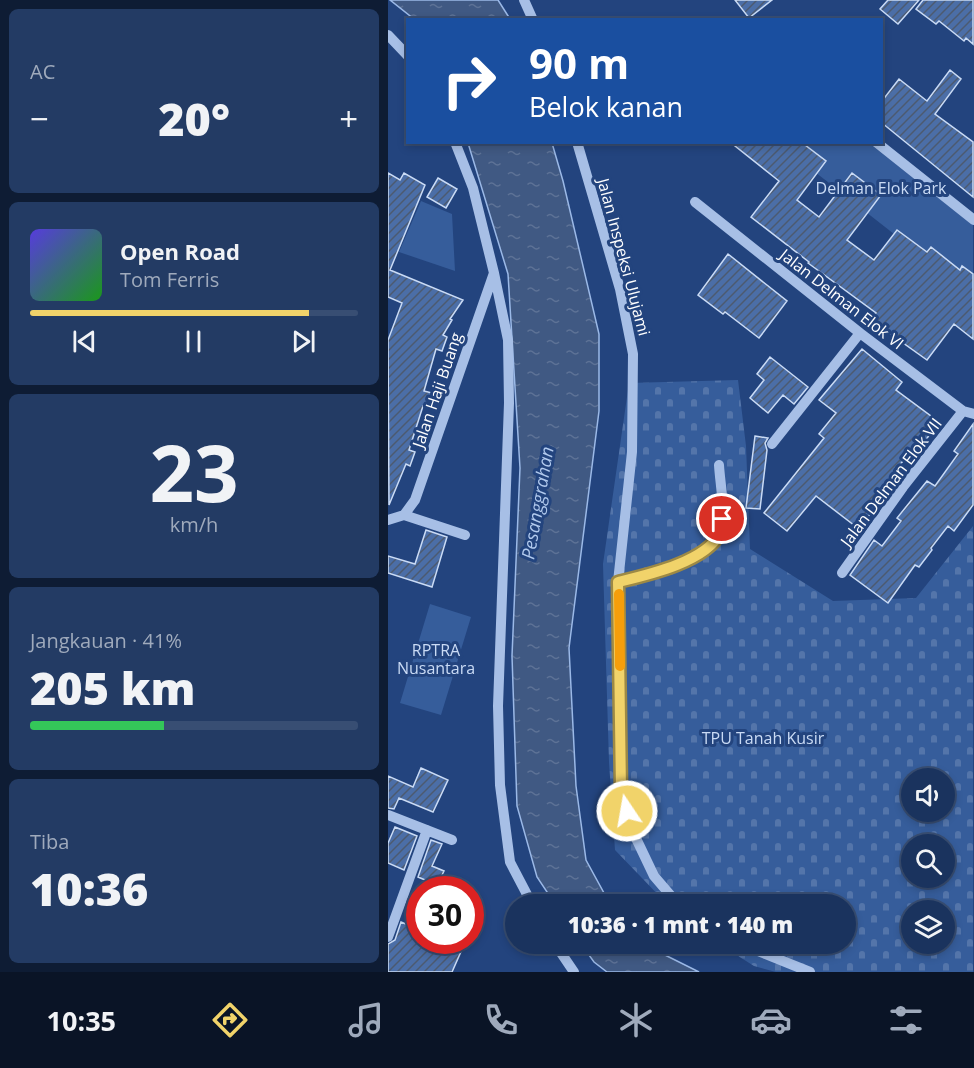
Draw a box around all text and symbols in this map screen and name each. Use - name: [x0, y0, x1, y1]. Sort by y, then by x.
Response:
- text: 90 m: [529, 34, 629, 91]
- icon: right: [430, 42, 508, 120]
- text: AC: [30, 58, 55, 85]
- text: 20°: [158, 88, 230, 149]
- text: Belok kanan: [529, 88, 683, 125]
- text: −: [30, 96, 49, 141]
- text: +: [339, 96, 358, 141]
- street label: Jalan Inspeksi Ulujami: [592, 174, 656, 338]
- park label: Delman Elok Park: [816, 177, 947, 199]
- text: Open Road: [120, 236, 240, 266]
- street label: Jalan Delman Elok VI: [774, 242, 908, 354]
- text: Tom Ferris: [120, 266, 219, 293]
- icon: previous: [68, 325, 101, 358]
- icon: pause: [177, 325, 210, 358]
- icon: next: [287, 325, 320, 358]
- street label: Jalan Haji Buang: [406, 329, 467, 452]
- street label: Jalan Delman Elok VII: [834, 413, 947, 553]
- text: 23: [149, 419, 239, 525]
- water label: Pesanggrahan: [515, 444, 559, 561]
- pin: [696, 493, 747, 544]
- icon: arrive: [705, 502, 738, 535]
- text: km/h: [170, 511, 218, 538]
- text: Jangkauan · 41%: [30, 627, 182, 654]
- park label: RPTRA Nusantara: [397, 639, 475, 679]
- text: 205 km: [30, 657, 195, 718]
- park label: TPU Tanah Kusir: [702, 727, 825, 749]
- map controls: [901, 768, 955, 954]
- button: sound: [901, 768, 955, 822]
- position arrow: [595, 779, 659, 843]
- text: Tiba: [30, 828, 69, 855]
- button: search: [901, 834, 955, 888]
- text: 10:36: [30, 858, 148, 919]
- speed limit sign: 30: [406, 876, 484, 954]
- button: layers: [901, 900, 955, 954]
- text: 10:36 · 1 mnt · 140 m: [568, 909, 793, 939]
- icon: directions: [209, 999, 251, 1041]
- icon: music: [345, 999, 387, 1041]
- icon: phone: [480, 999, 522, 1041]
- icon: climate: [615, 999, 657, 1041]
- icon: car: [750, 999, 792, 1041]
- icon: filters: [885, 999, 927, 1041]
- text: 10:35: [47, 1002, 116, 1039]

